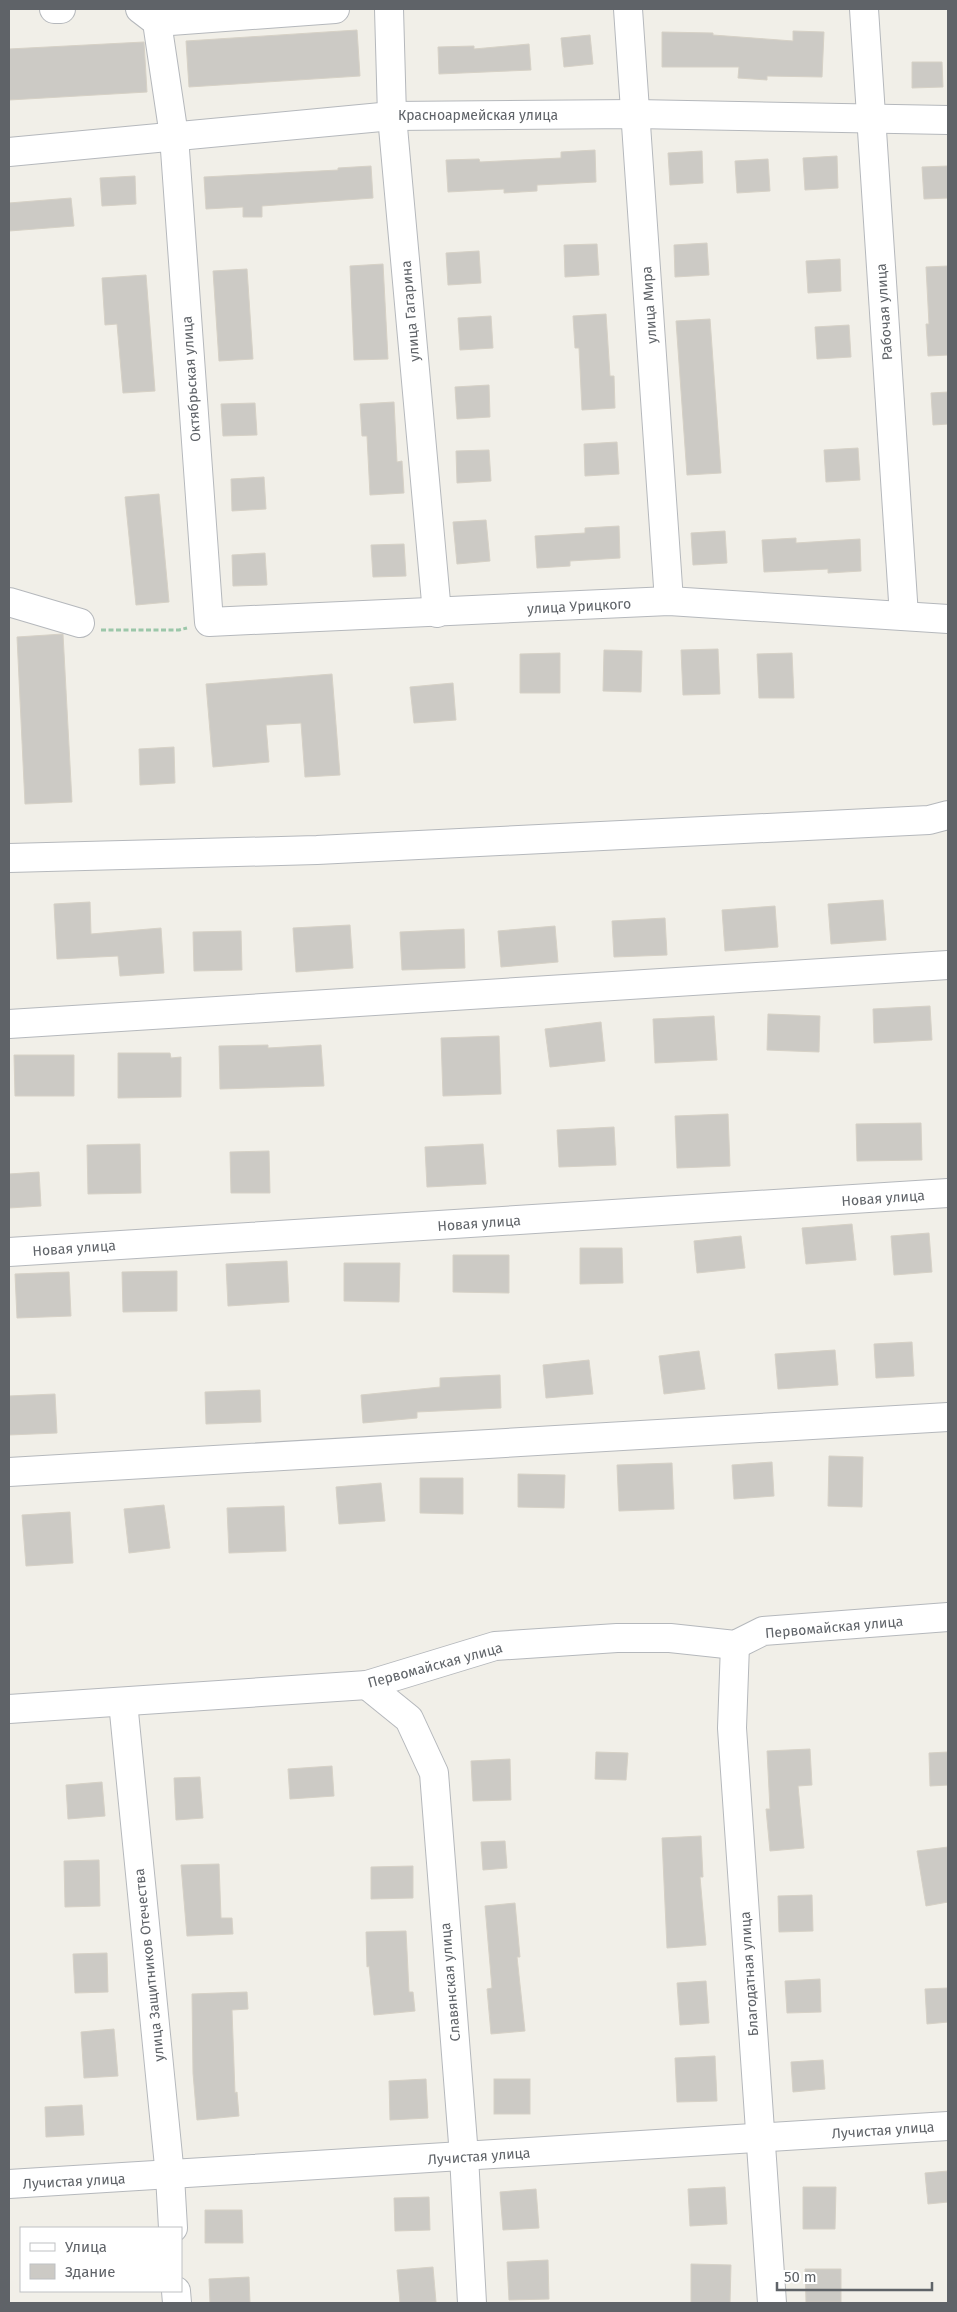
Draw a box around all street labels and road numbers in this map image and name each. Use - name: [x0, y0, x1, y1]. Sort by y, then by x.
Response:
- street label: Красноармейская улица: [398, 107, 558, 124]
- street label: улица Гагарина: [398, 260, 423, 362]
- street label: Рабочая улица: [873, 263, 896, 361]
- street label: улица Мира: [638, 266, 661, 344]
- street label: Октябрьская улица: [179, 315, 204, 442]
- street label: улица Урицкого: [526, 595, 632, 618]
- street label: Новая улица: [841, 1187, 925, 1210]
- street label: Новая улица: [437, 1212, 521, 1235]
- street label: Новая улица: [32, 1237, 116, 1260]
- street label: Первомайская улица: [764, 1613, 904, 1642]
- street label: Первомайская улица: [366, 1639, 504, 1692]
- street label: улица Защитников Отечества: [131, 1868, 168, 2062]
- street label: Благодатная улица: [737, 1911, 762, 2037]
- street label: Славянская улица: [437, 1922, 464, 2042]
- street label: Лучистая улица: [831, 2118, 935, 2143]
- street label: Лучистая улица: [427, 2144, 531, 2169]
- street label: Лучистая улица: [22, 2170, 126, 2193]

